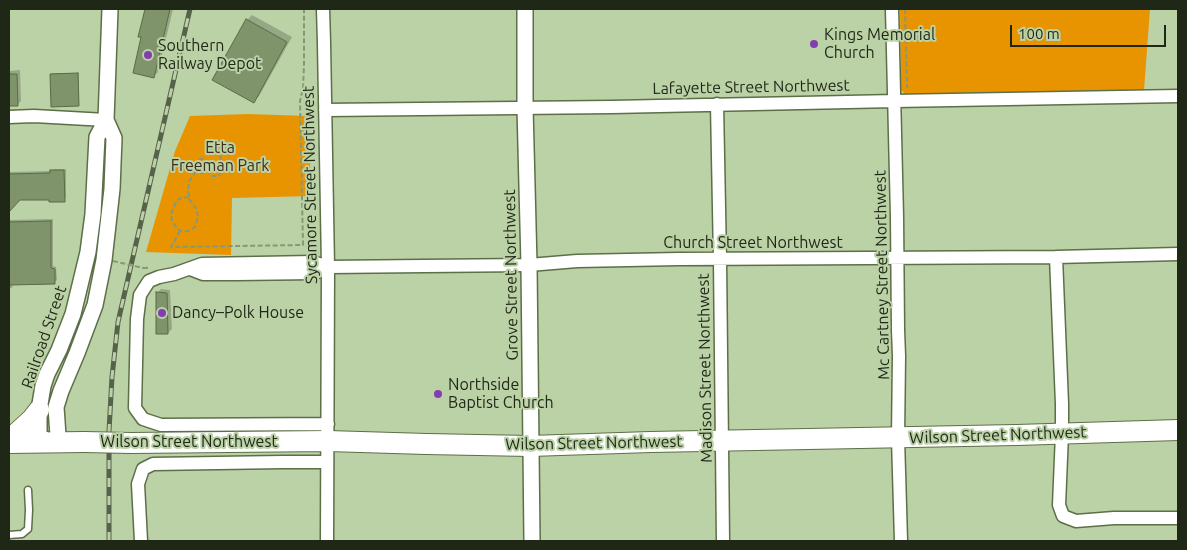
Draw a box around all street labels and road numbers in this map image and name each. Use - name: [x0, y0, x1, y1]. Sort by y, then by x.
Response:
- street label: Lafayette Street Northwest: [652, 76, 850, 98]
- street label: Sycamore Street Northwest: [299, 86, 321, 284]
- street label: Mc Cartney Street Northwest: [871, 170, 893, 380]
- street label: Grove Street Northwest: [500, 189, 522, 361]
- street label: Church Street Northwest: [663, 233, 843, 253]
- street label: Madison Street Northwest: [694, 273, 716, 463]
- street label: Railroad Street: [17, 283, 71, 391]
- street label: Wilson Street Northwest: [909, 422, 1087, 448]
- street label: Wilson Street Northwest: [100, 432, 278, 452]
- street label: Wilson Street Northwest: [505, 432, 683, 454]

